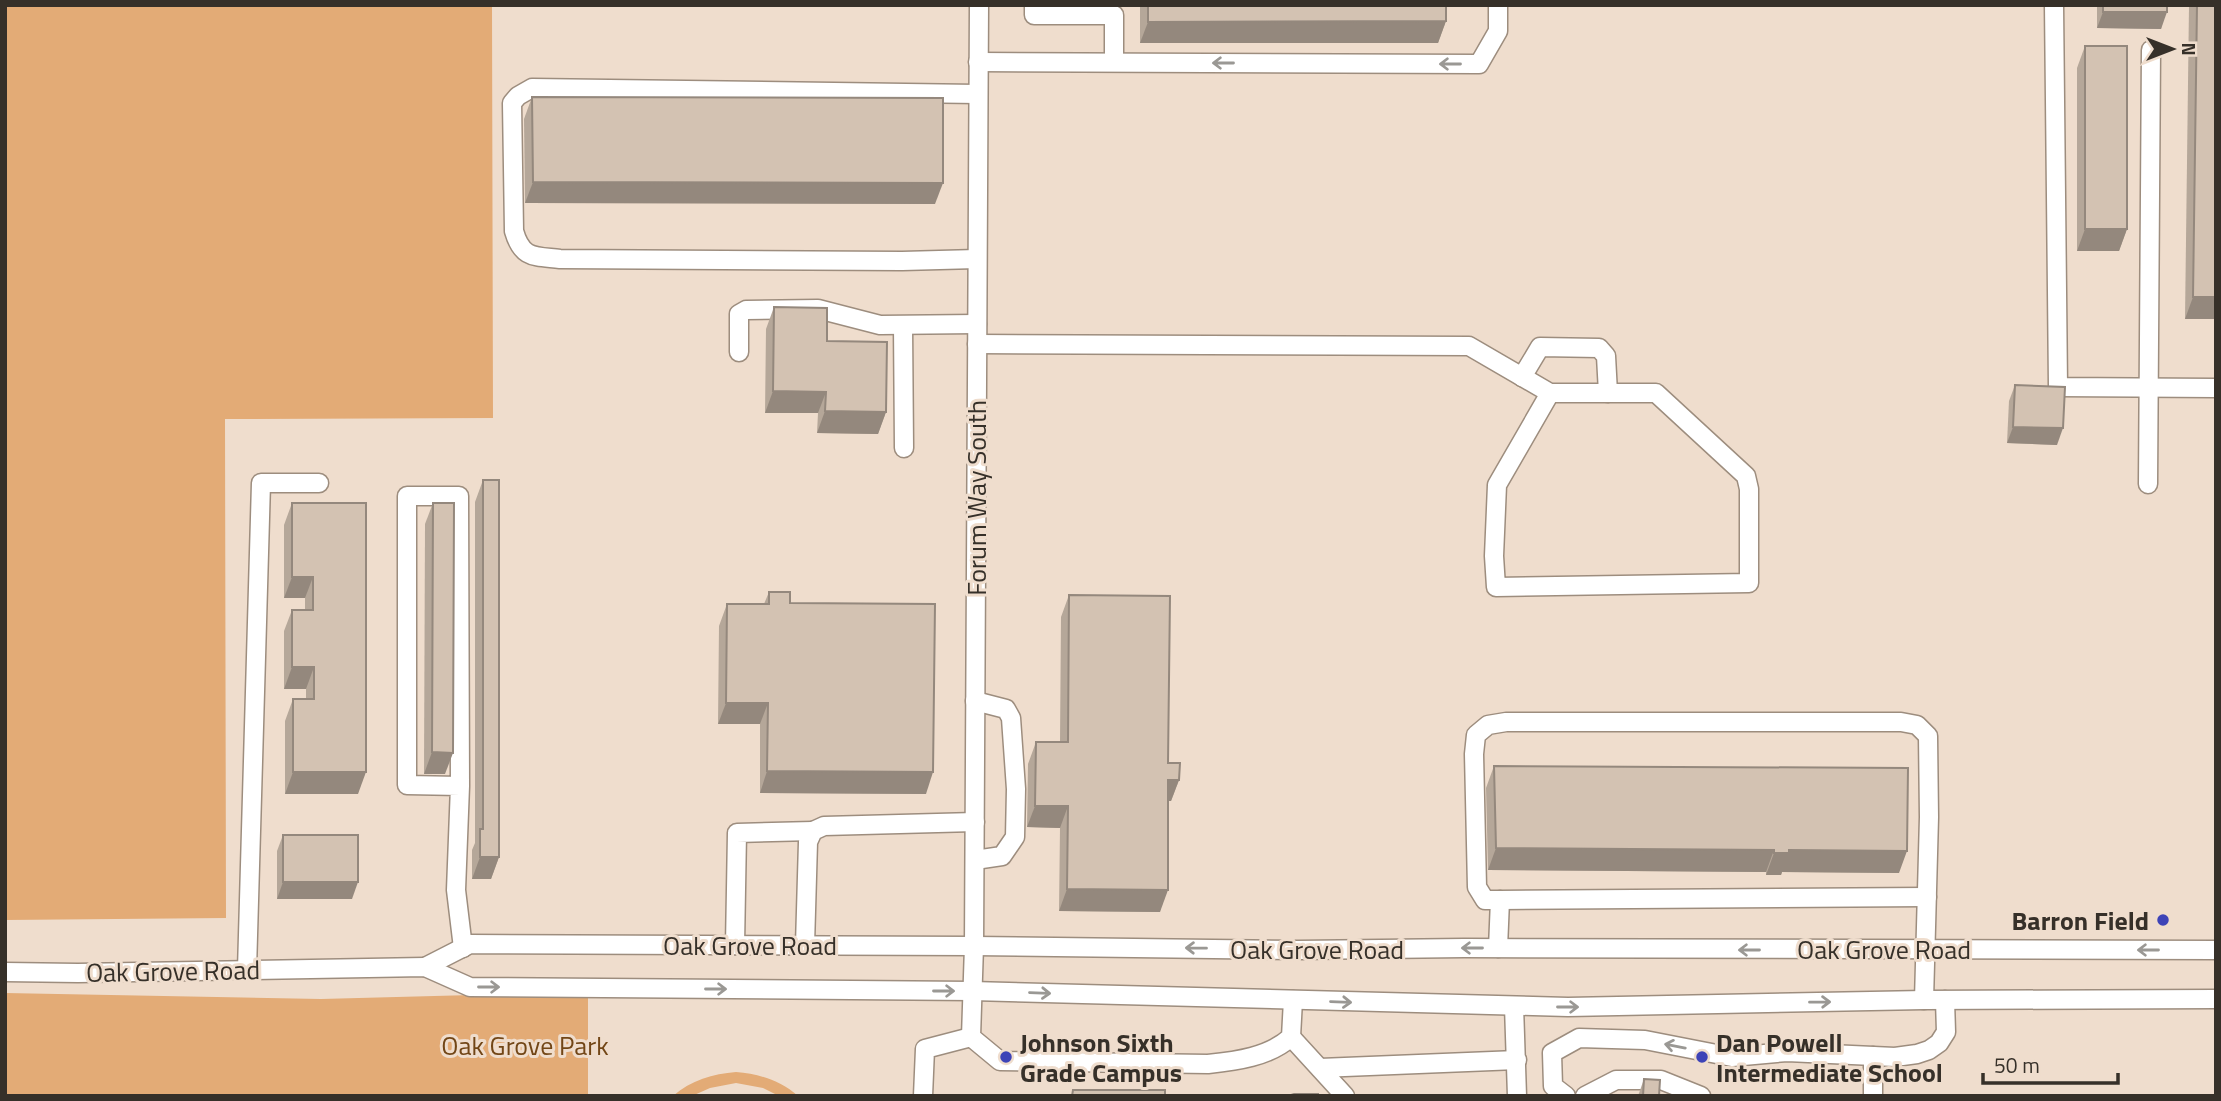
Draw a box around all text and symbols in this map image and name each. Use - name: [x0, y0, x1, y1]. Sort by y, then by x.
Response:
- north arrow: [2137, 14, 2207, 84]
- text: N: [2175, 42, 2204, 56]
- one-way arrow: [1211, 56, 1234, 70]
- one-way arrow: [1439, 57, 1462, 71]
- street label: Forum Way South: [957, 400, 996, 596]
- place label: Barron Field: [2012, 901, 2149, 940]
- marker: Barron Field: [2155, 912, 2171, 928]
- street label: Oak Grove Road: [663, 926, 837, 965]
- street label: Oak Grove Road: [1230, 930, 1404, 969]
- street label: Oak Grove Road: [1797, 930, 1971, 969]
- one-way arrow: [1461, 941, 1484, 955]
- one-way arrow: [1184, 942, 1207, 955]
- one-way arrow: [1737, 943, 1760, 956]
- one-way arrow: [2136, 943, 2159, 957]
- street label: Oak Grove Road: [86, 950, 260, 992]
- one-way arrow: [477, 980, 500, 994]
- one-way arrow: [705, 982, 728, 996]
- one-way arrow: [932, 984, 955, 998]
- one-way arrow: [1028, 986, 1051, 1000]
- one-way arrow: [1329, 995, 1352, 1008]
- one-way arrow: [1809, 995, 1832, 1009]
- one-way arrow: [1557, 1000, 1580, 1014]
- place label: Johnson Sixth Grade Campus: [1020, 1023, 1182, 1092]
- place label: Dan Powell Intermediate School: [1716, 1023, 1943, 1092]
- park label: Oak Grove Park: [441, 1026, 609, 1065]
- one-way arrow: [1664, 1039, 1687, 1052]
- scale bar: [1983, 1042, 2118, 1086]
- marker: Johnson Sixth Grade Campus: [998, 1049, 1014, 1065]
- marker: Dan Powell Intermediate School: [1694, 1049, 1710, 1065]
- text: 50 m: [1994, 1049, 2040, 1081]

